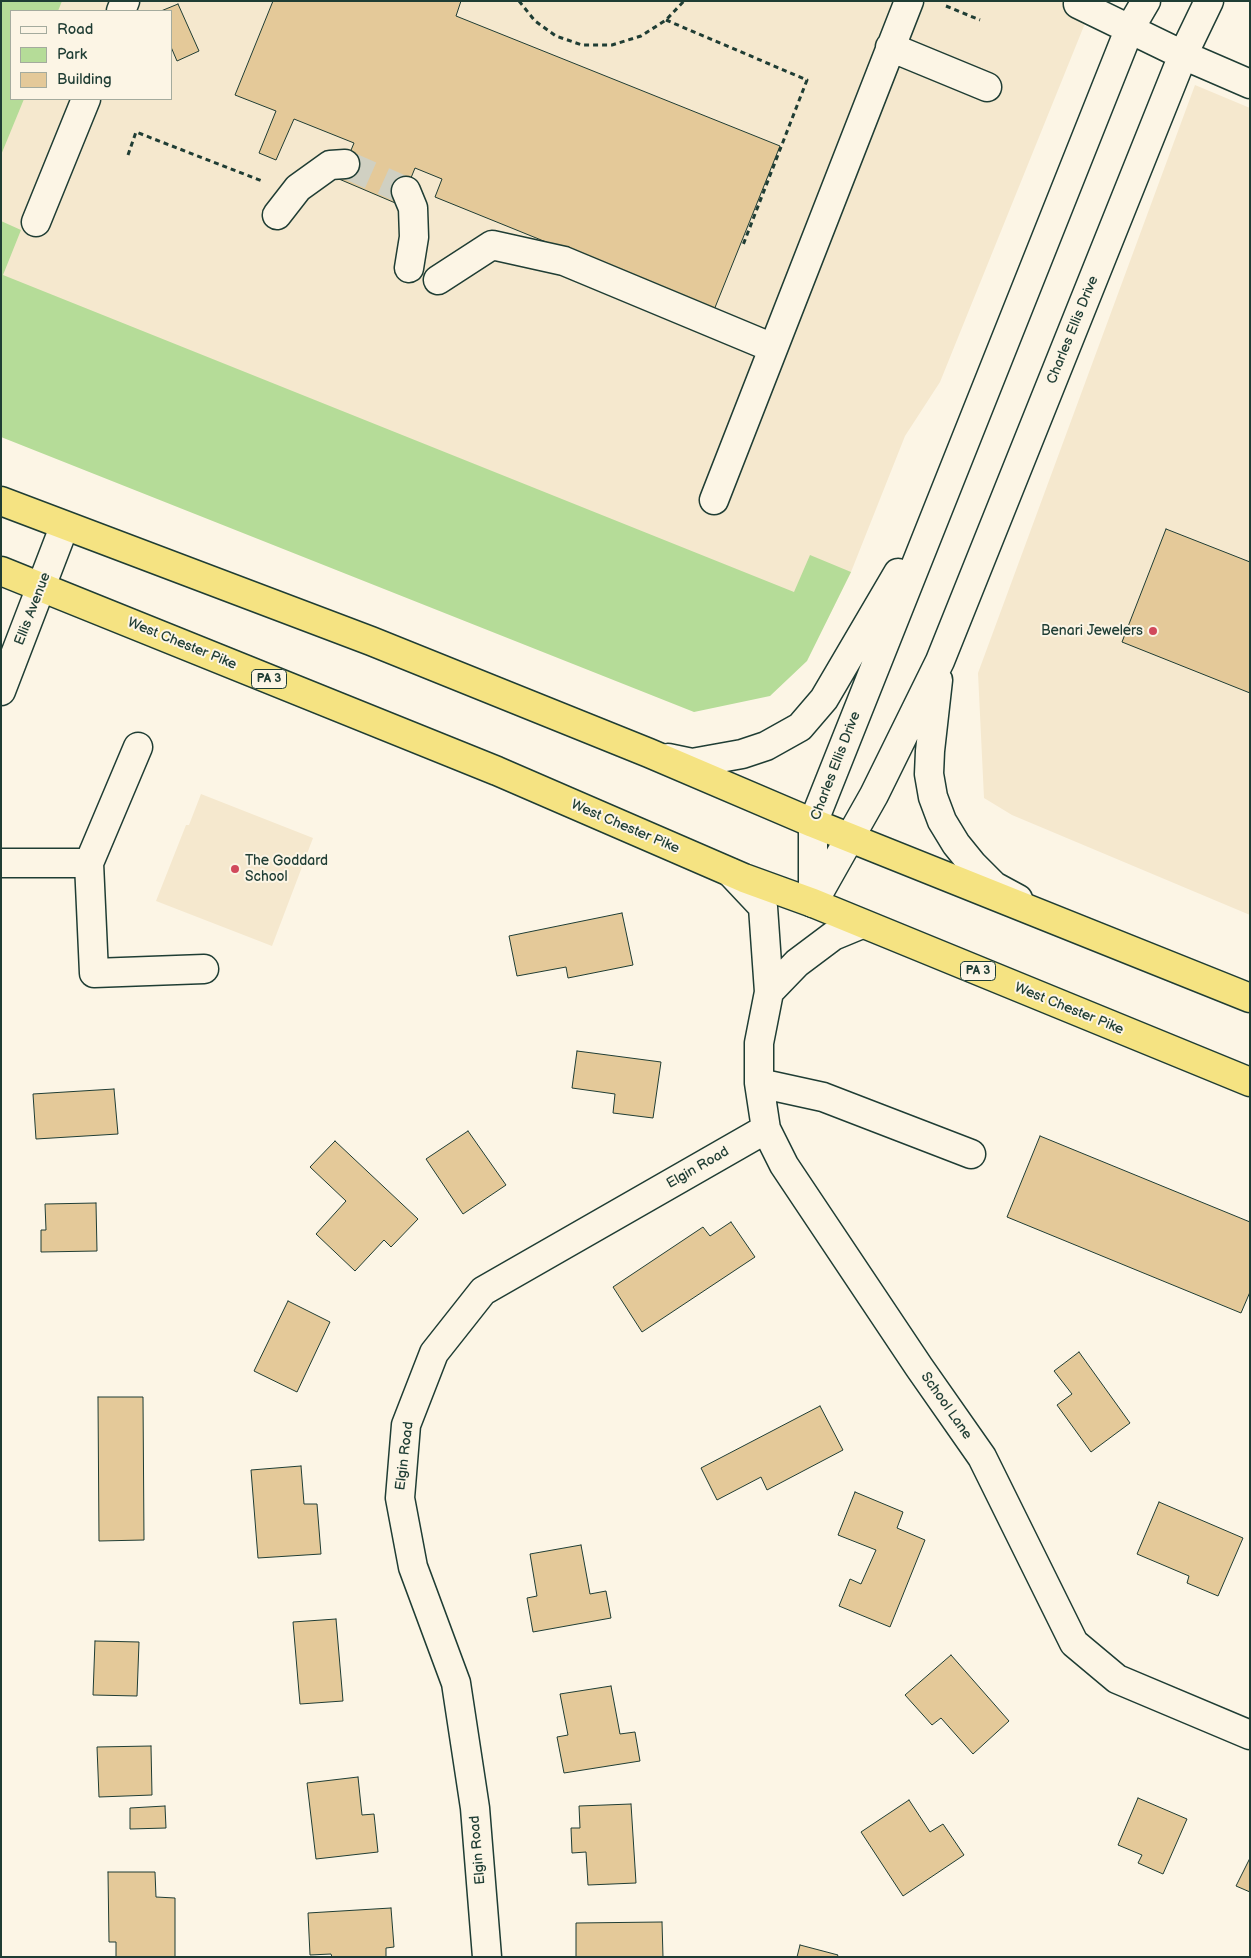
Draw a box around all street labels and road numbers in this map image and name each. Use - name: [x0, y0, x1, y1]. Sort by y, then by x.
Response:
- street label: Charles Ellis Drive: [1044, 274, 1102, 386]
- street label: Ellis Avenue: [11, 570, 55, 648]
- street label: West Chester Pike: [125, 614, 239, 674]
- road number: PA 3: [252, 670, 286, 689]
- street label: Charles Ellis Drive: [808, 709, 864, 823]
- street label: West Chester Pike: [568, 797, 682, 857]
- road number: PA 3: [960, 961, 996, 980]
- street label: West Chester Pike: [1012, 979, 1126, 1039]
- street label: Elgin Road: [664, 1143, 732, 1193]
- street label: School Lane: [917, 1369, 975, 1443]
- street label: Elgin Road: [392, 1421, 418, 1491]
- street label: Elgin Road: [467, 1815, 489, 1885]

